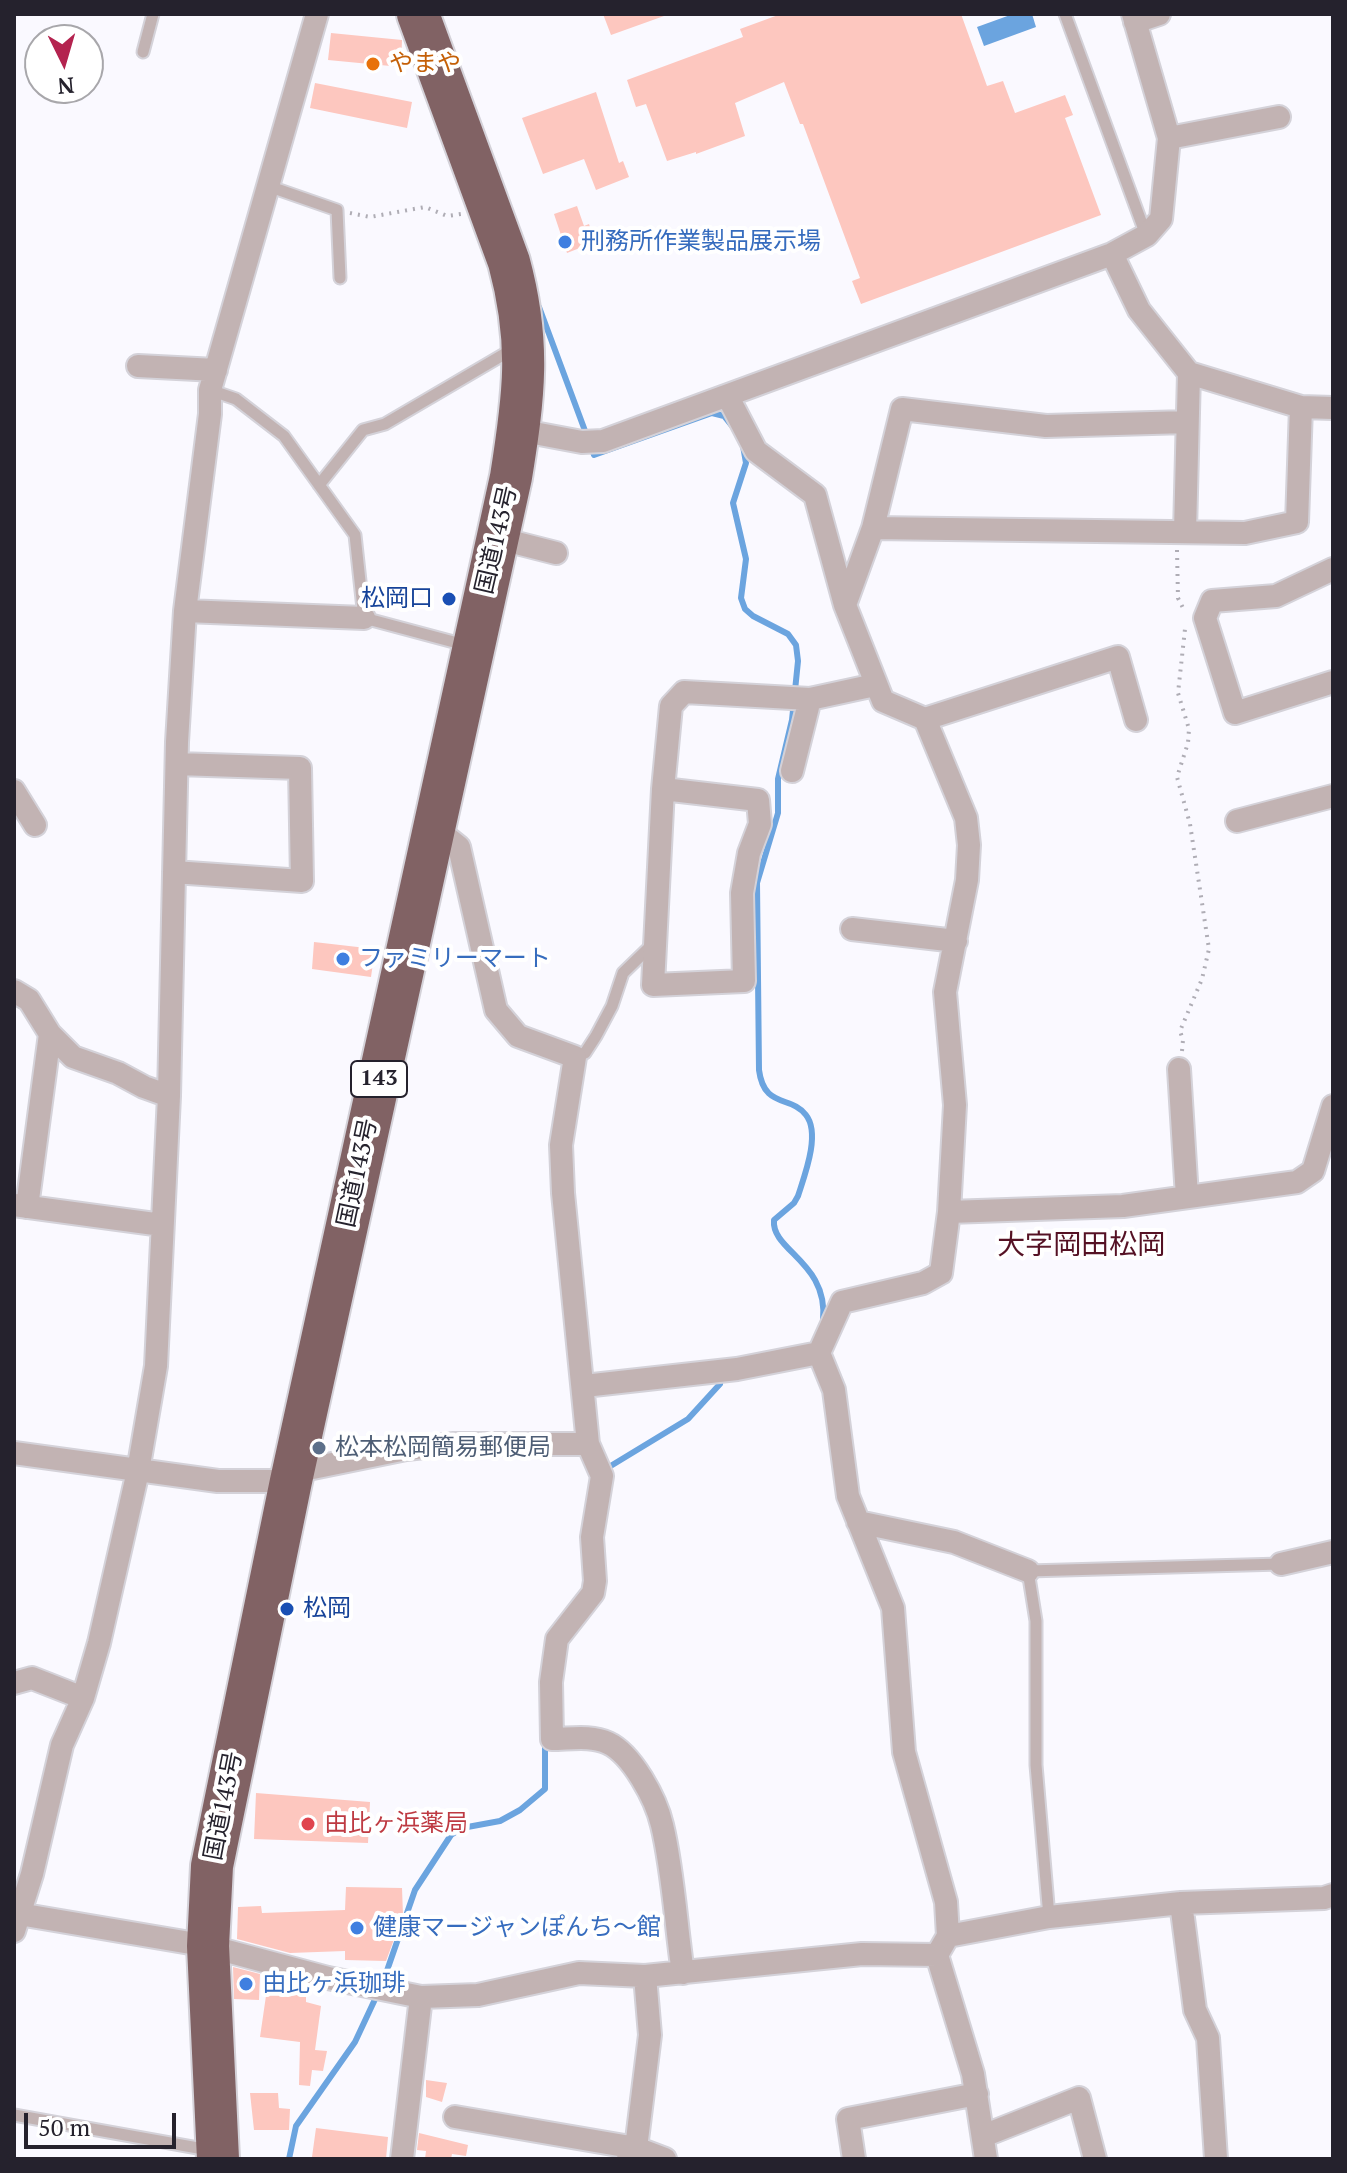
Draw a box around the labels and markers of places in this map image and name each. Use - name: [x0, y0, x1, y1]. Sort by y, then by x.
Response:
- place label: やまや: [389, 50, 461, 78]
- marker: やまや: [364, 55, 382, 73]
- place label: 刑務所作業製品展示場: [581, 228, 821, 256]
- marker: 刑務所作業製品展示場: [556, 233, 574, 251]
- place label: 松岡口: [361, 585, 433, 613]
- marker: 松岡口: [440, 590, 458, 608]
- place label: ファミリーマート: [359, 945, 551, 973]
- marker: ファミリーマート: [334, 950, 352, 968]
- place label: 松本松岡簡易郵便局: [335, 1434, 551, 1462]
- marker: 松本松岡簡易郵便局: [310, 1439, 328, 1457]
- place label: 松岡: [303, 1595, 351, 1623]
- marker: 松岡: [278, 1600, 296, 1618]
- place label: 由比ヶ浜薬局: [324, 1810, 468, 1838]
- marker: 由比ヶ浜薬局: [299, 1815, 317, 1833]
- place label: 健康マージャンぽんち～館: [373, 1914, 661, 1942]
- marker: 健康マージャンぽんち～館: [348, 1919, 366, 1937]
- place label: 由比ヶ浜珈琲: [262, 1970, 406, 1998]
- marker: 由比ヶ浜珈琲: [237, 1975, 255, 1993]

